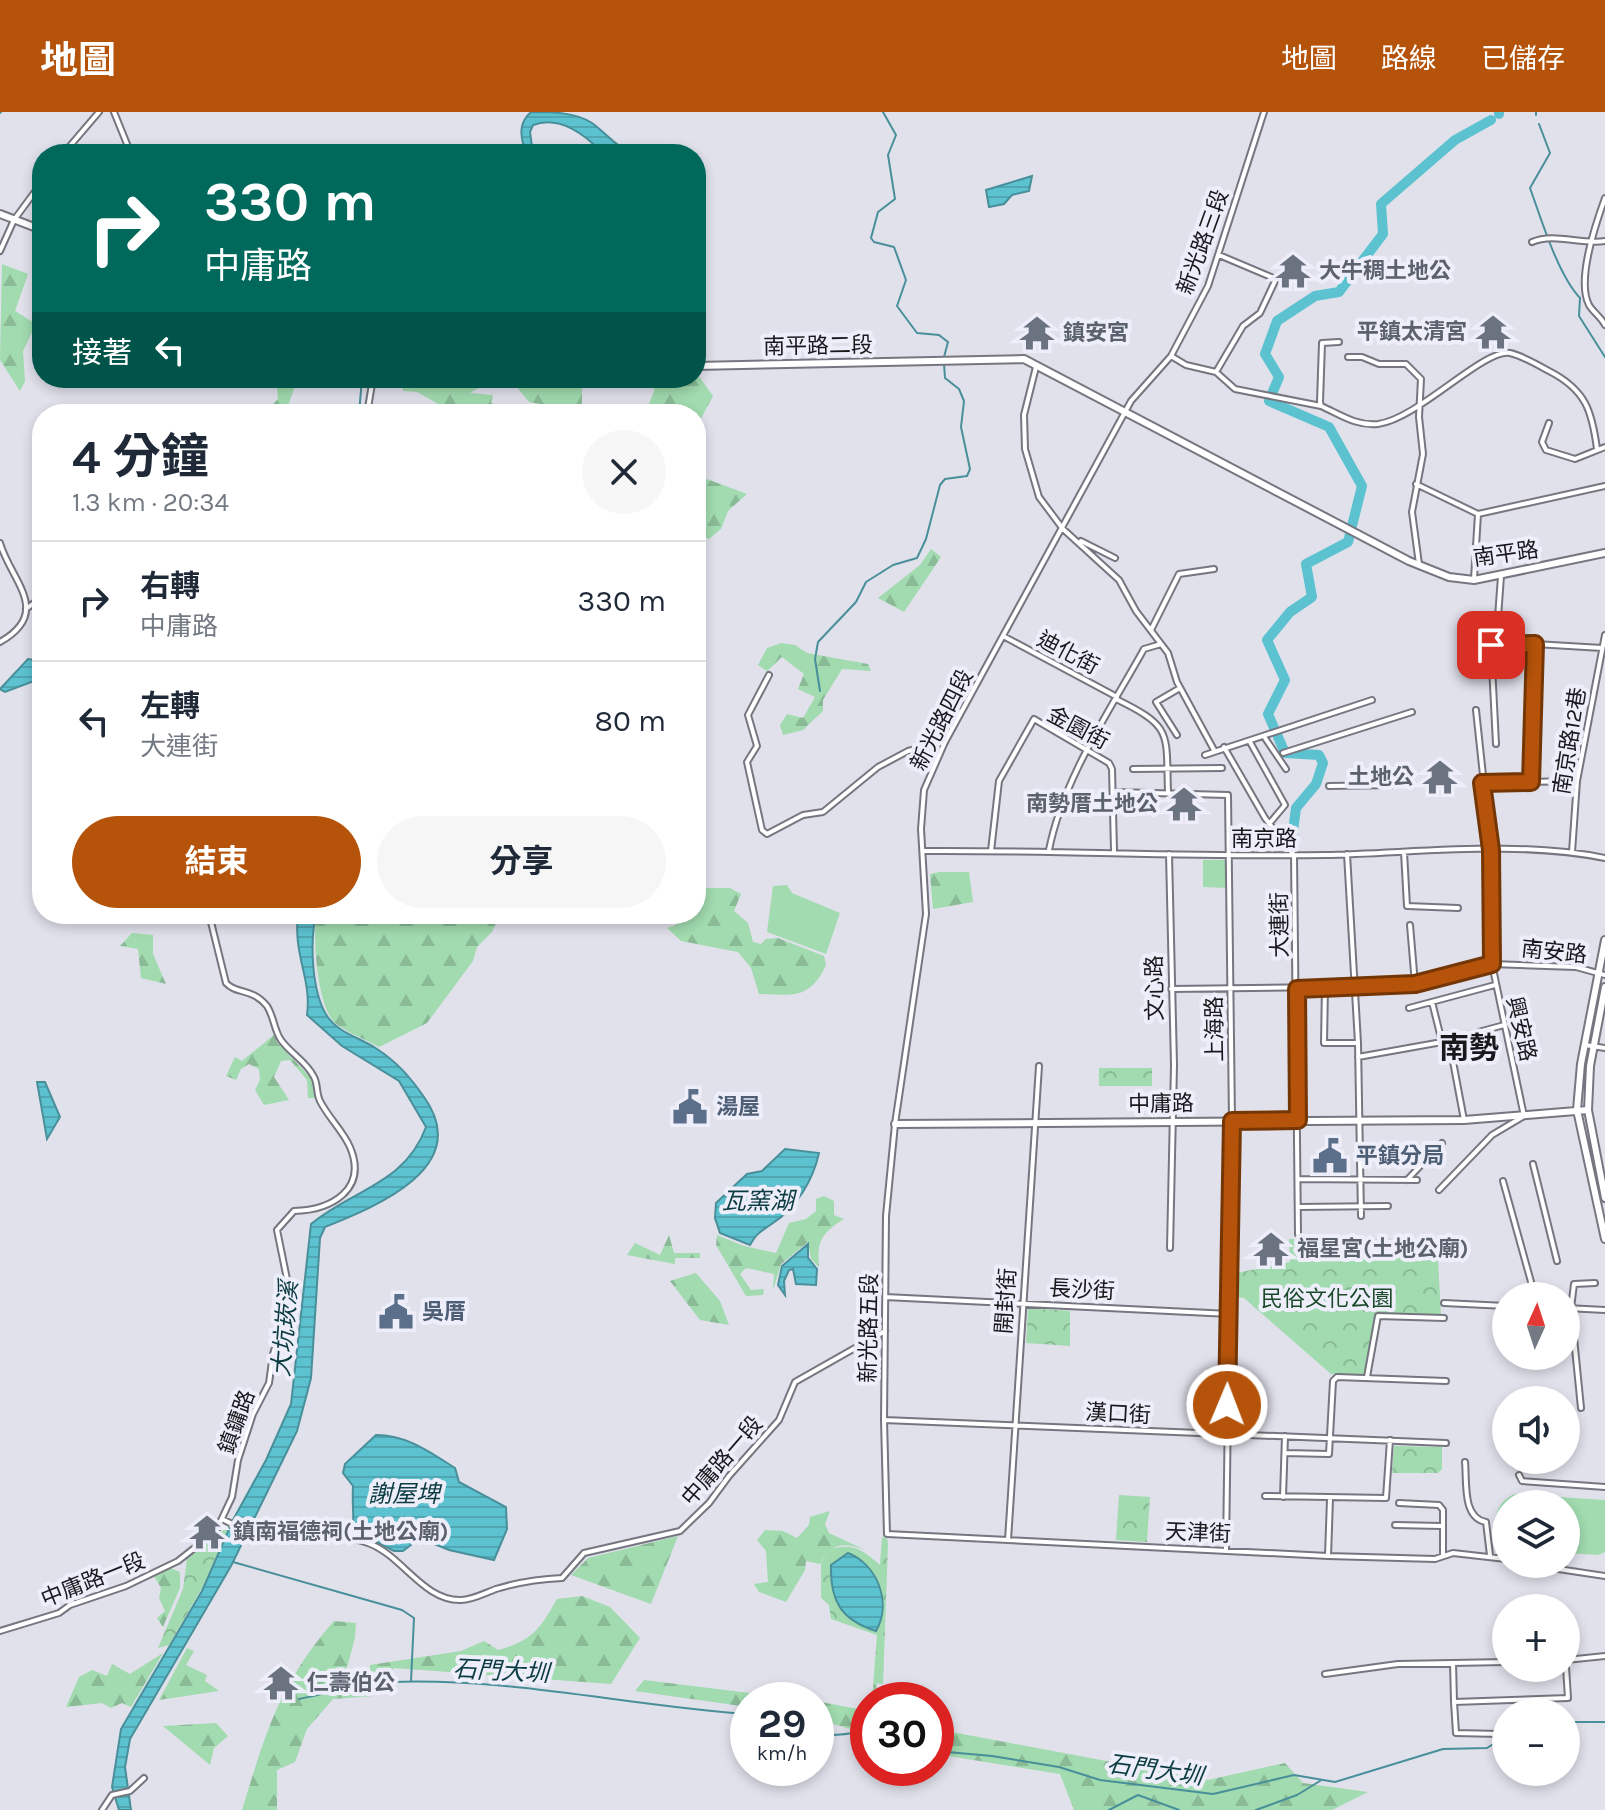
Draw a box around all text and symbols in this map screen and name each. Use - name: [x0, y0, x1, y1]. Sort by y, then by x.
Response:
- text: 地圖: [40, 38, 116, 83]
- text: 地圖: [1281, 42, 1337, 75]
- text: 路線: [1381, 42, 1437, 75]
- text: 已儲存: [1481, 42, 1565, 75]
- text: 330 m: [204, 169, 376, 234]
- icon: right: [72, 176, 176, 280]
- street label: 新光路三段: [1172, 186, 1234, 298]
- text: 中庸路: [204, 245, 312, 287]
- temple icon: 大牛稠土地公: [1274, 252, 1312, 290]
- place label: 大牛稠土地公: [1319, 258, 1451, 284]
- temple icon: 平鎮太清宮: [1474, 313, 1512, 351]
- temple icon: 鎮安宮: [1018, 314, 1056, 352]
- place label: 平鎮太清宮: [1357, 319, 1467, 345]
- place label: 鎮安宮: [1063, 320, 1129, 346]
- icon: left: [148, 328, 192, 372]
- street label: 南平路二段: [763, 332, 873, 360]
- text: 接著: [72, 335, 132, 371]
- text: 4 分鐘: [72, 429, 209, 485]
- button: close: [582, 430, 666, 514]
- text: 1.3 km · 20:34: [72, 487, 229, 518]
- street label: 南平路: [1472, 537, 1540, 571]
- text: 右轉: [140, 568, 200, 604]
- icon: right: [72, 579, 116, 623]
- text: 330 m: [578, 583, 666, 619]
- text: 中庸路: [140, 611, 218, 642]
- pin: [1457, 611, 1525, 679]
- icon: arrive: [1469, 623, 1513, 667]
- street label: 迪化街: [1033, 626, 1103, 680]
- street label: 新光路四段: [905, 665, 979, 775]
- street label: 南京路12巷: [1549, 686, 1591, 796]
- text: 左轉: [140, 688, 200, 724]
- icon: left: [72, 699, 116, 743]
- street label: 金園街: [1043, 701, 1113, 755]
- text: 80 m: [595, 703, 666, 739]
- text: 大連街: [140, 731, 218, 762]
- temple icon: 土地公: [1421, 758, 1459, 796]
- place label: 土地公: [1348, 764, 1414, 790]
- temple icon: 南勢厝土地公: [1165, 785, 1203, 823]
- place label: 南勢厝土地公: [1026, 791, 1158, 817]
- button: 結束: [72, 816, 361, 908]
- button: 分享: [377, 816, 666, 908]
- street label: 南京路: [1231, 826, 1297, 852]
- street label: 大連街: [1266, 892, 1294, 958]
- street label: 南安路: [1520, 936, 1588, 968]
- street label: 文心路: [1141, 955, 1169, 1021]
- street label: 興安路: [1501, 994, 1541, 1064]
- street label: 上海路: [1201, 996, 1229, 1062]
- district label: 南勢: [1439, 1030, 1499, 1066]
- public building icon: 湯屋: [671, 1088, 709, 1126]
- street label: 中庸路: [1128, 1090, 1194, 1118]
- place label: 湯屋: [716, 1094, 760, 1120]
- public building icon: 平鎮分局: [1311, 1137, 1349, 1175]
- place label: 平鎮分局: [1356, 1143, 1444, 1169]
- water label: 瓦窯湖: [722, 1187, 798, 1215]
- temple icon: 福星宮(土地公廟): [1252, 1230, 1290, 1268]
- place label: 福星宮(土地公廟): [1297, 1236, 1469, 1262]
- street label: 開封街: [991, 1267, 1021, 1335]
- street label: 新光路五段: [855, 1273, 883, 1383]
- street label: 長沙街: [1048, 1275, 1116, 1305]
- water label: 大坑崁溪: [267, 1277, 303, 1378]
- north arrow: [1492, 1282, 1580, 1370]
- map controls: [1492, 1282, 1580, 1786]
- park label: 民俗文化公園: [1261, 1286, 1393, 1312]
- public building icon: 吳厝: [377, 1293, 415, 1331]
- place label: 吳厝: [422, 1299, 466, 1325]
- position arrow: [1185, 1363, 1269, 1447]
- button: sound: [1492, 1386, 1580, 1474]
- street label: 鎮鏞路: [213, 1387, 261, 1457]
- street label: 漢口街: [1084, 1399, 1152, 1429]
- street label: 中庸路一段: [676, 1411, 768, 1511]
- water label: 謝屋埤: [368, 1480, 443, 1508]
- button: layers: [1492, 1490, 1580, 1578]
- temple icon: 鎮南福德祠(土地公廟): [188, 1513, 226, 1551]
- place label: 鎮南福德祠(土地公廟): [233, 1519, 449, 1545]
- street label: 天津街: [1165, 1519, 1231, 1547]
- street label: 中庸路一段: [37, 1547, 149, 1613]
- button: +: [1492, 1594, 1580, 1682]
- water label: 石門大圳: [452, 1655, 553, 1688]
- temple icon: 仁壽伯公: [262, 1664, 300, 1702]
- place label: 仁壽伯公: [307, 1670, 395, 1696]
- speed limit sign: 30: [850, 1682, 954, 1786]
- button: −: [1492, 1698, 1580, 1786]
- text: 29: [758, 1700, 806, 1747]
- text: km/h: [757, 1742, 807, 1765]
- water label: 石門大圳: [1106, 1749, 1207, 1791]

